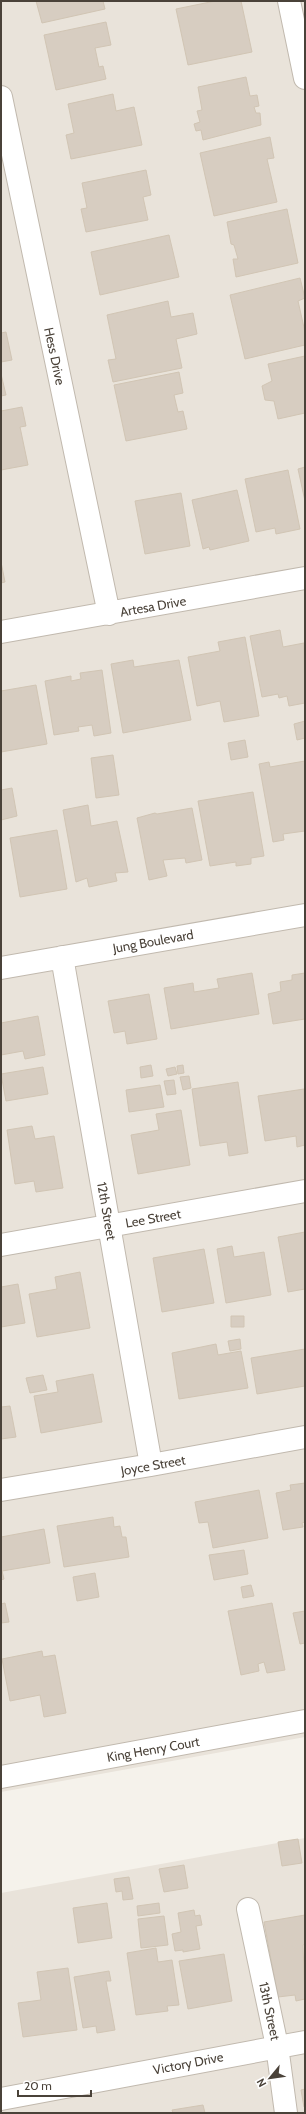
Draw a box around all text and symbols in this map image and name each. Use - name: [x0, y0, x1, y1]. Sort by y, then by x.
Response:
- street label: Hess Drive: [41, 326, 69, 387]
- street label: Artesa Drive: [119, 592, 188, 620]
- street label: Jung Boulevard: [110, 926, 195, 956]
- street label: 12th Street: [94, 1181, 120, 1242]
- street label: Lee Street: [124, 1205, 183, 1231]
- street label: Joyce Street: [118, 1451, 187, 1479]
- street label: King Henry Court: [105, 1733, 201, 1765]
- street label: 13th Street: [256, 1980, 284, 2042]
- street label: Victory Drive: [151, 2048, 225, 2078]
- north arrow: [250, 2058, 290, 2098]
- scale bar: [18, 2072, 91, 2098]
- text: N: [253, 2076, 269, 2090]
- text: 20 m: [24, 2078, 52, 2093]

